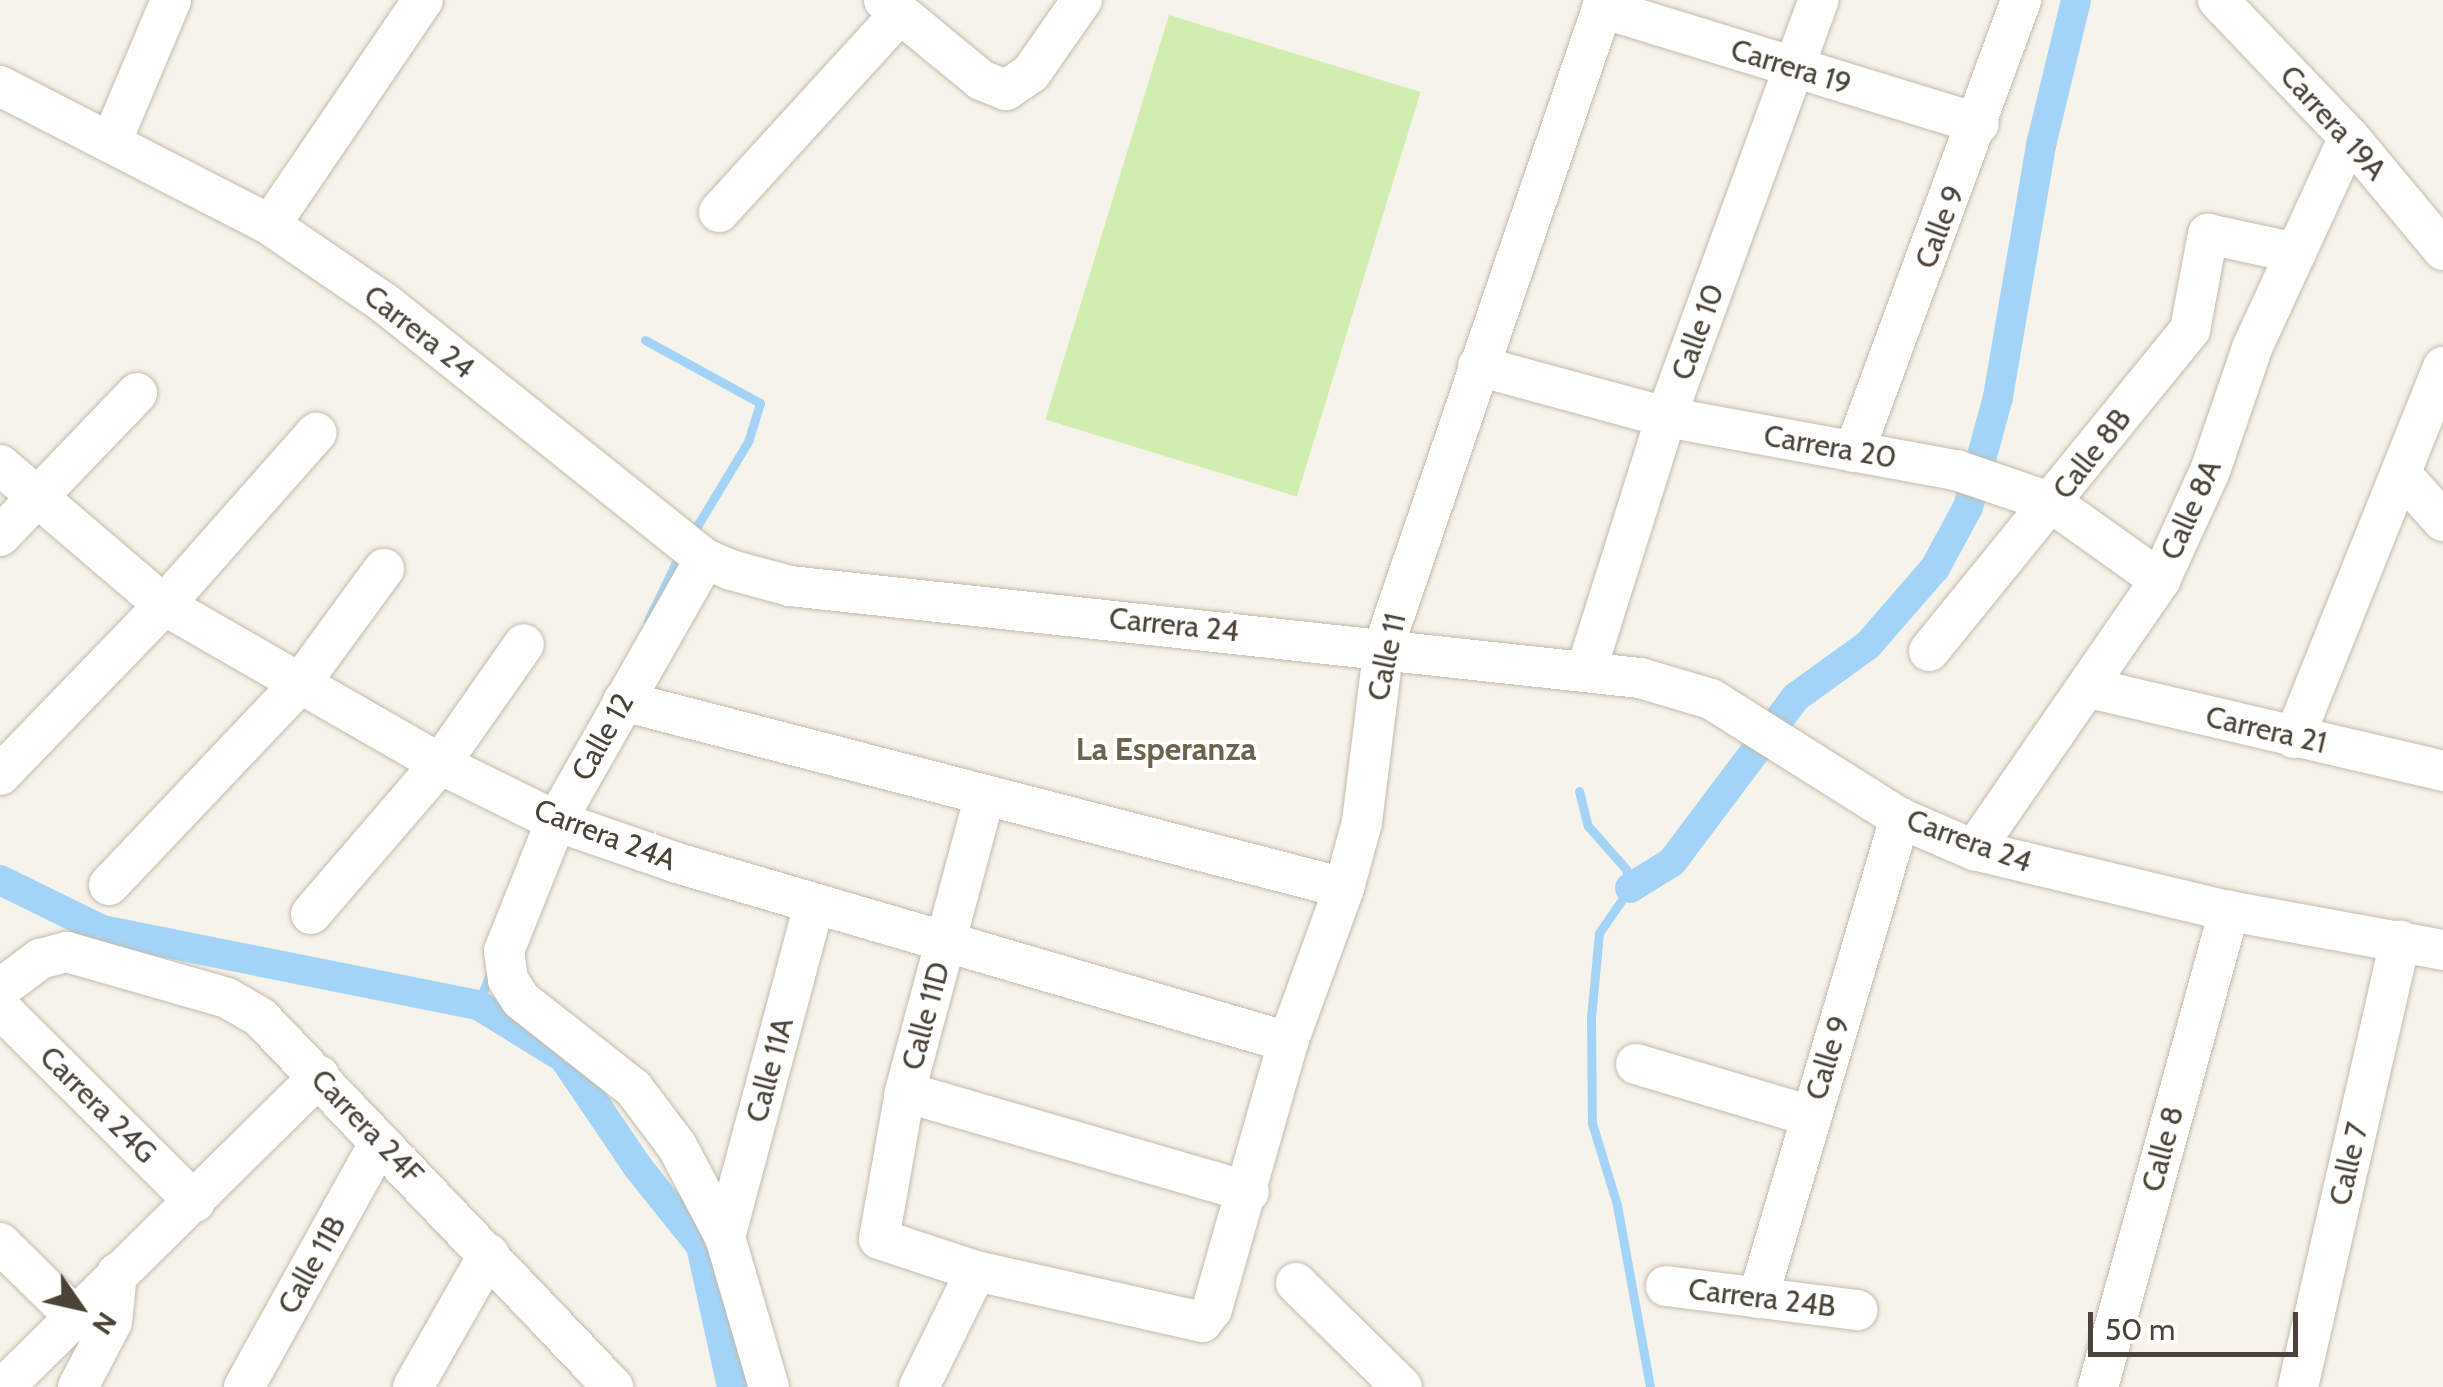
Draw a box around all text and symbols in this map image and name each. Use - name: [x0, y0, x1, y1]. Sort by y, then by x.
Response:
- street label: Carrera 19: [1726, 32, 1856, 102]
- street label: Carrera 19A: [2272, 58, 2394, 188]
- street label: Calle 9: [1908, 180, 1972, 274]
- street label: Carrera 24: [357, 278, 481, 386]
- street label: Calle 10: [1664, 279, 1732, 385]
- street label: Calle 8B: [2045, 402, 2139, 506]
- street label: Carrera 20: [1761, 418, 1899, 476]
- street label: Calle 8A: [2153, 454, 2229, 566]
- street label: Carrera 24: [1107, 600, 1241, 650]
- street label: Calle 11: [1360, 610, 1414, 704]
- street label: Calle 12: [564, 687, 642, 787]
- street label: Carrera 21: [2202, 699, 2330, 761]
- district label: La Esperanza: [1076, 730, 1256, 768]
- street label: Carrera 24A: [529, 792, 681, 878]
- street label: Carrera 24: [1902, 802, 2036, 880]
- street label: Calle 11D: [894, 958, 958, 1074]
- street label: Calle 9: [1798, 1012, 1858, 1104]
- street label: Calle 11A: [739, 1014, 801, 1126]
- street label: Carrera 24G: [32, 1039, 164, 1171]
- street label: Carrera 24F: [303, 1062, 431, 1192]
- street label: Calle 8: [2134, 1102, 2192, 1196]
- street label: Calle 7: [2322, 1119, 2376, 1209]
- street label: Calle 11B: [270, 1210, 354, 1320]
- north arrow: [30, 1257, 130, 1357]
- street label: Carrera 24B: [1686, 1271, 1838, 1325]
- scale bar: [2093, 1292, 2303, 1354]
- text: N: [85, 1306, 125, 1341]
- text: 50 m: [2105, 1311, 2175, 1348]

